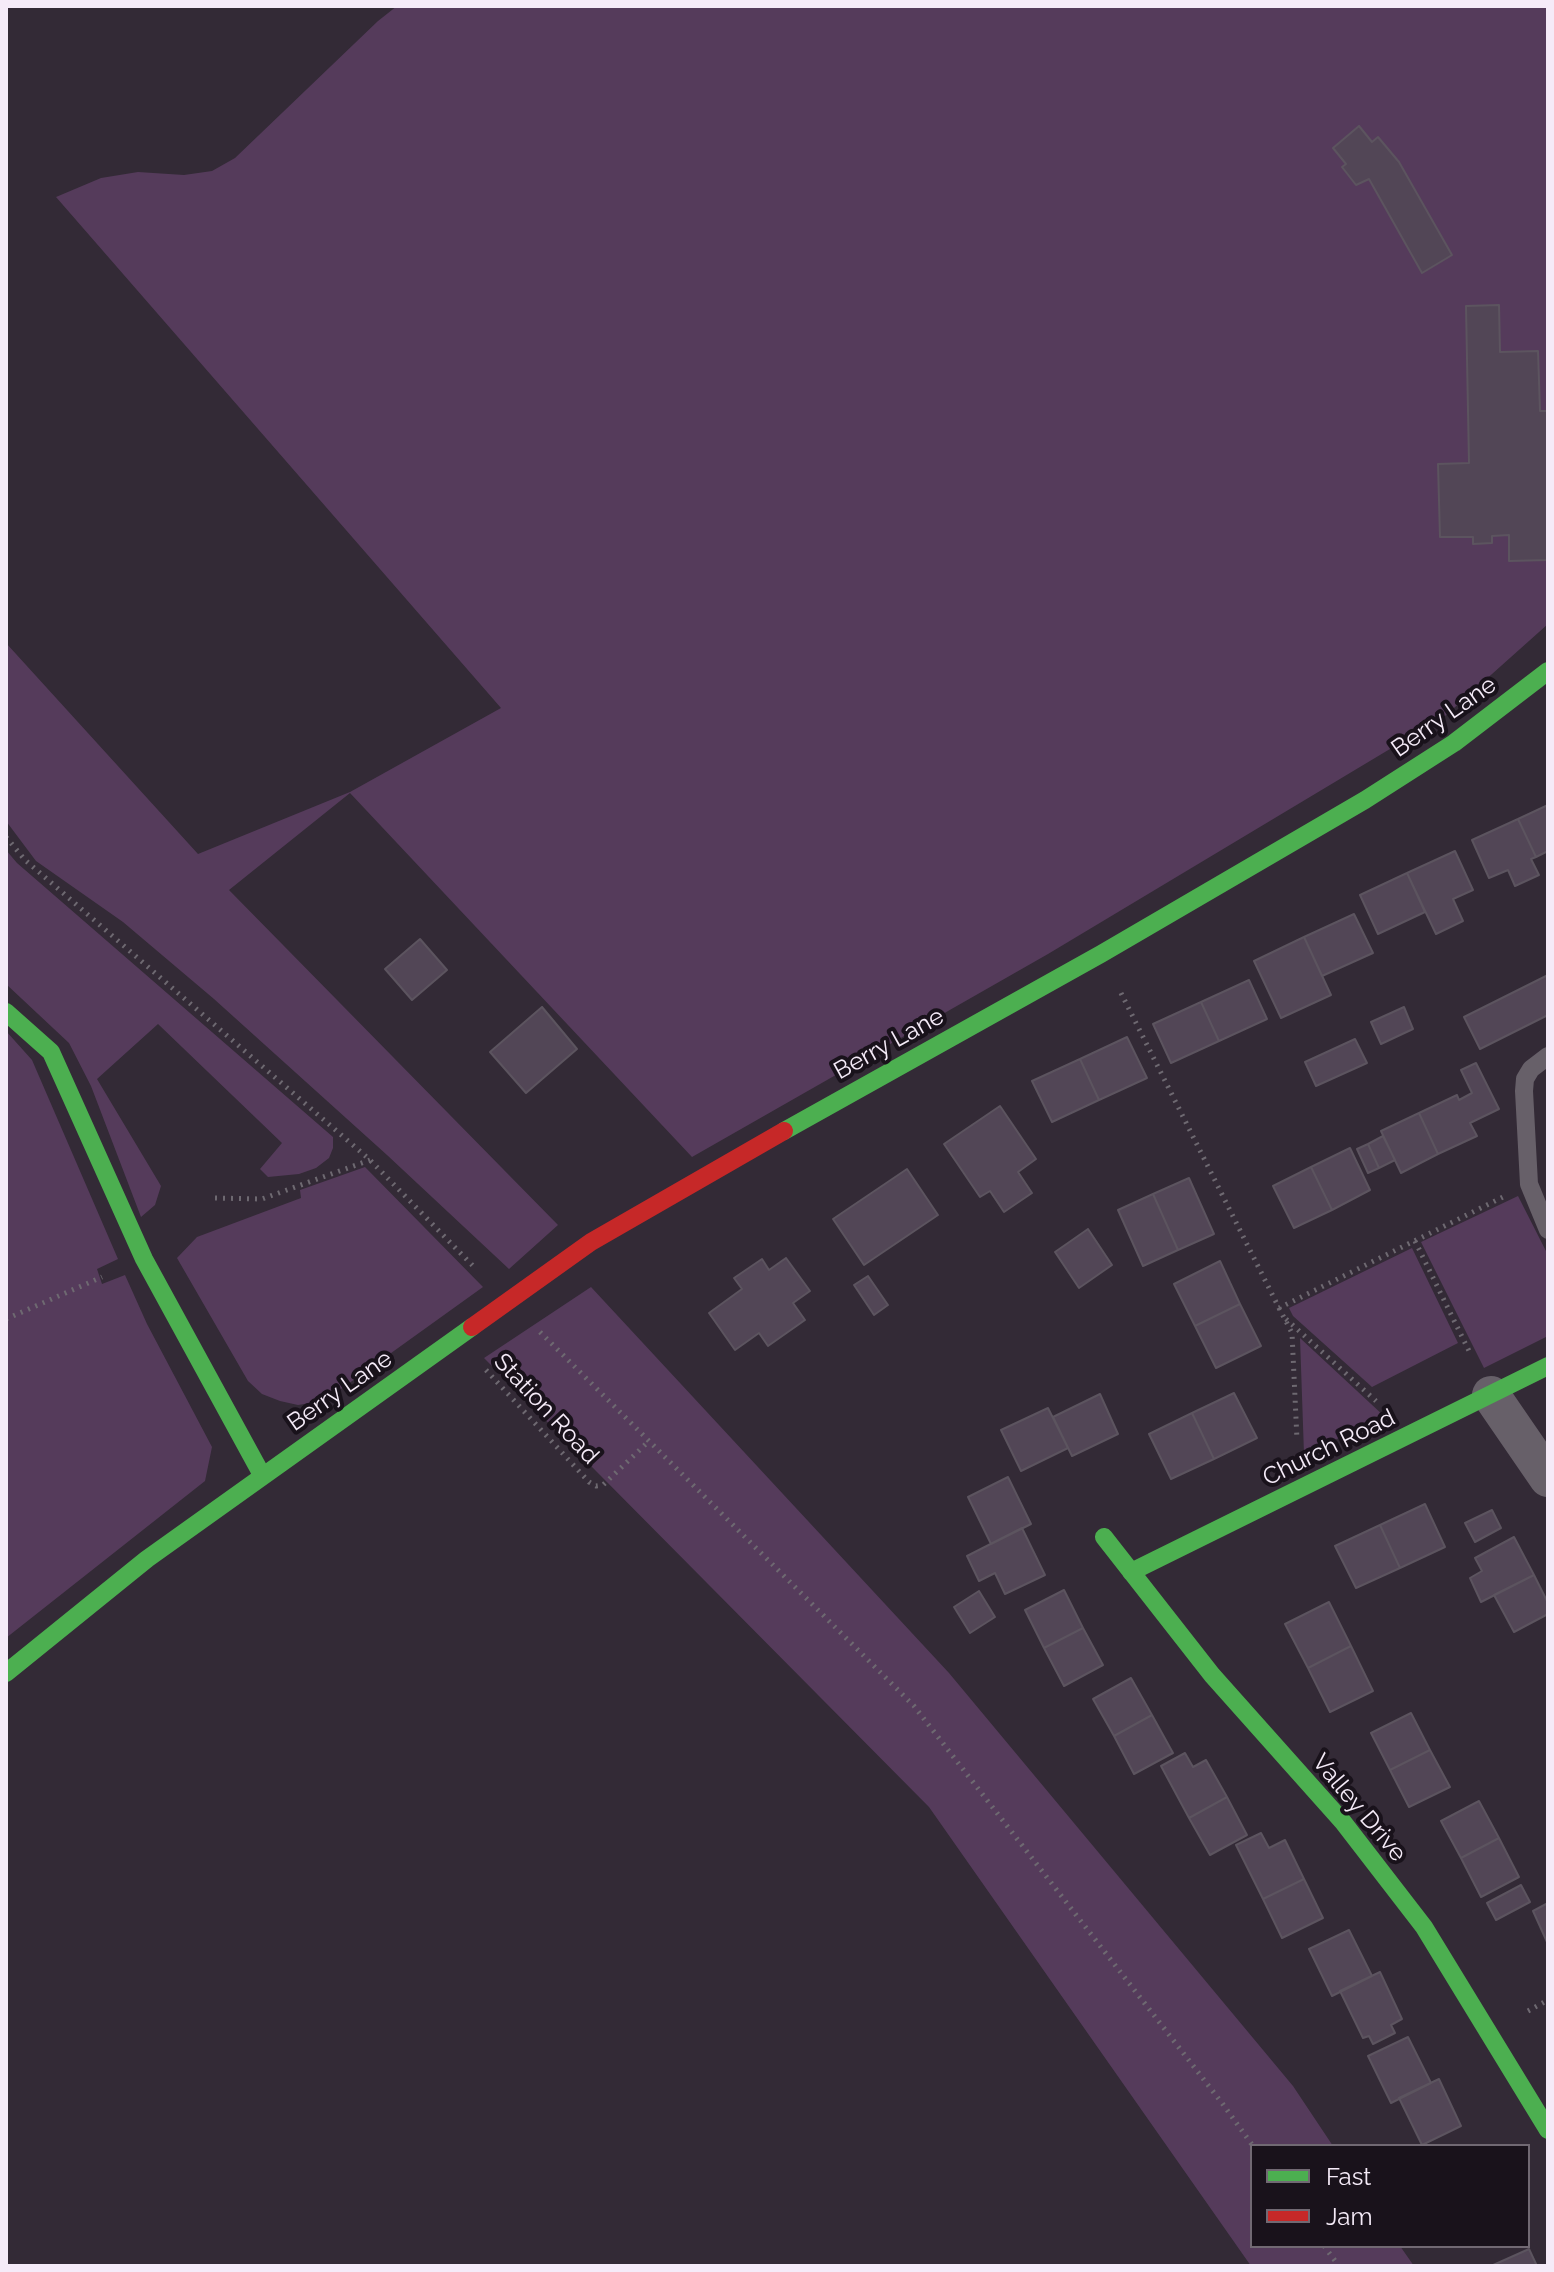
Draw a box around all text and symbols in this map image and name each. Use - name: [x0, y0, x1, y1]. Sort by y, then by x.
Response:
- street label: Berry Lane: [1386, 670, 1502, 764]
- street label: Berry Lane: [829, 1002, 949, 1086]
- street label: Berry Lane: [282, 1344, 398, 1438]
- street label: Station Road: [488, 1348, 604, 1470]
- street label: Church Road: [1258, 1404, 1400, 1492]
- street label: Valley Drive: [1306, 1748, 1412, 1868]
- legend: [1250, 2144, 1530, 2248]
- text: Fast: [1326, 2162, 1371, 2191]
- text: Jam: [1326, 2202, 1372, 2231]

